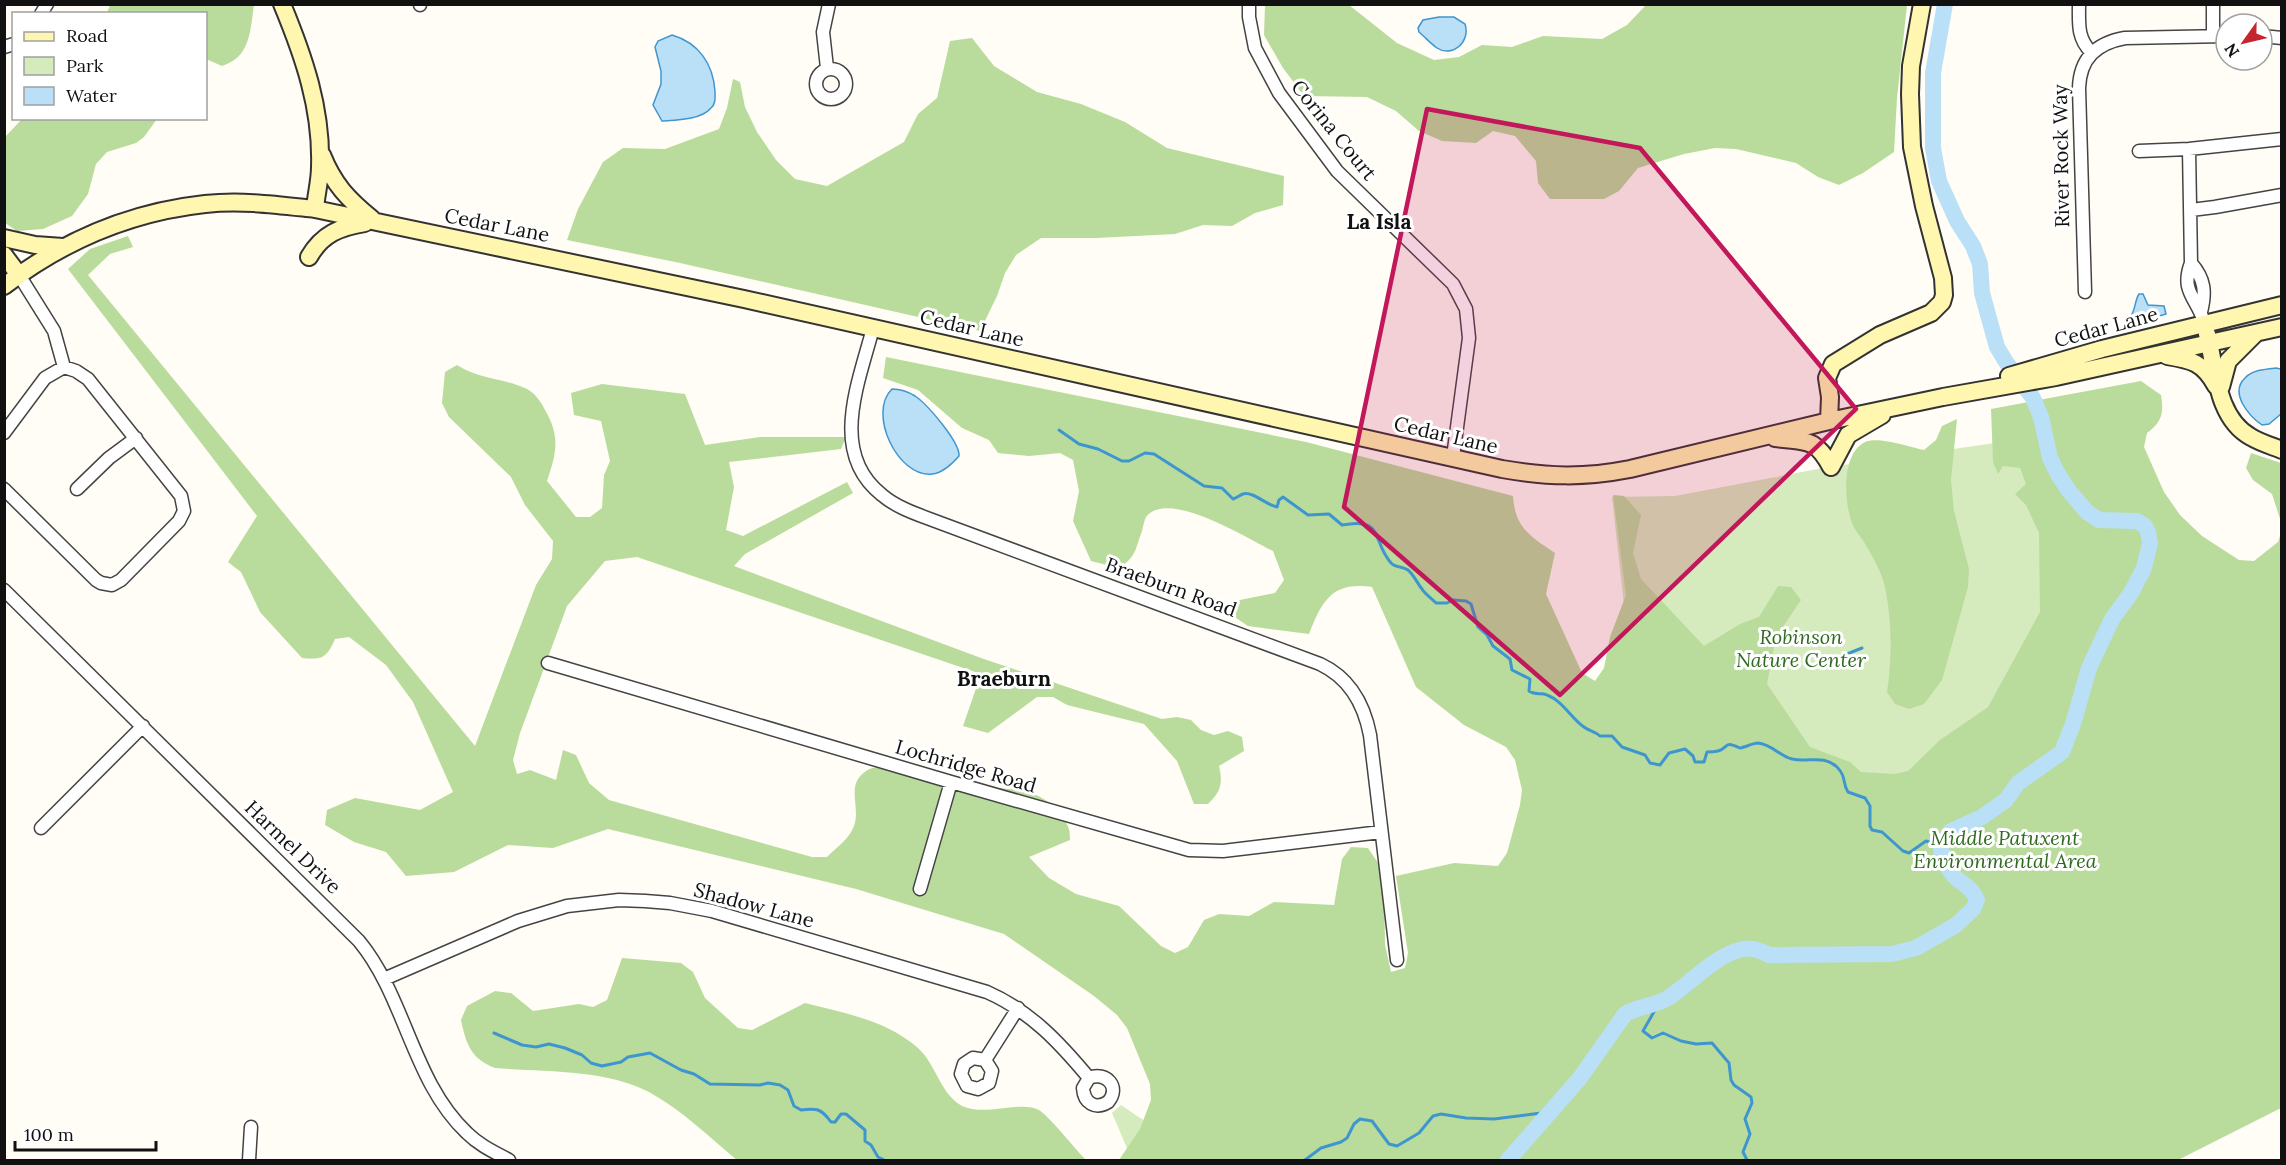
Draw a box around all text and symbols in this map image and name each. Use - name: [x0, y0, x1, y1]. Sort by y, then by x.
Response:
- legend: [12, 12, 207, 120]
- north arrow: [2214, 12, 2274, 72]
- text: Road: [66, 24, 108, 47]
- text: N: [2220, 40, 2243, 61]
- text: Park: [66, 54, 104, 77]
- street label: Corina Court: [1286, 74, 1383, 185]
- text: Water: [66, 84, 117, 107]
- street label: River Rock Way: [2047, 84, 2074, 228]
- street label: Cedar Lane: [443, 202, 552, 247]
- district label: La Isla: [1347, 208, 1411, 235]
- street label: Cedar Lane: [2051, 301, 2161, 352]
- street label: Cedar Lane: [918, 303, 1027, 352]
- street label: Cedar Lane: [1392, 410, 1501, 459]
- street label: Braeburn Road: [1102, 551, 1240, 622]
- park label: Robinson Nature Center: [1736, 624, 1867, 672]
- district label: Braeburn: [957, 665, 1051, 692]
- street label: Lochridge Road: [893, 733, 1040, 798]
- street label: Harmel Drive: [240, 795, 347, 899]
- park label: Middle Patuxent Environmental Area: [1913, 825, 2097, 873]
- street label: Shadow Lane: [691, 876, 817, 933]
- scale bar: [15, 1114, 156, 1152]
- text: 100 m: [24, 1123, 74, 1146]

